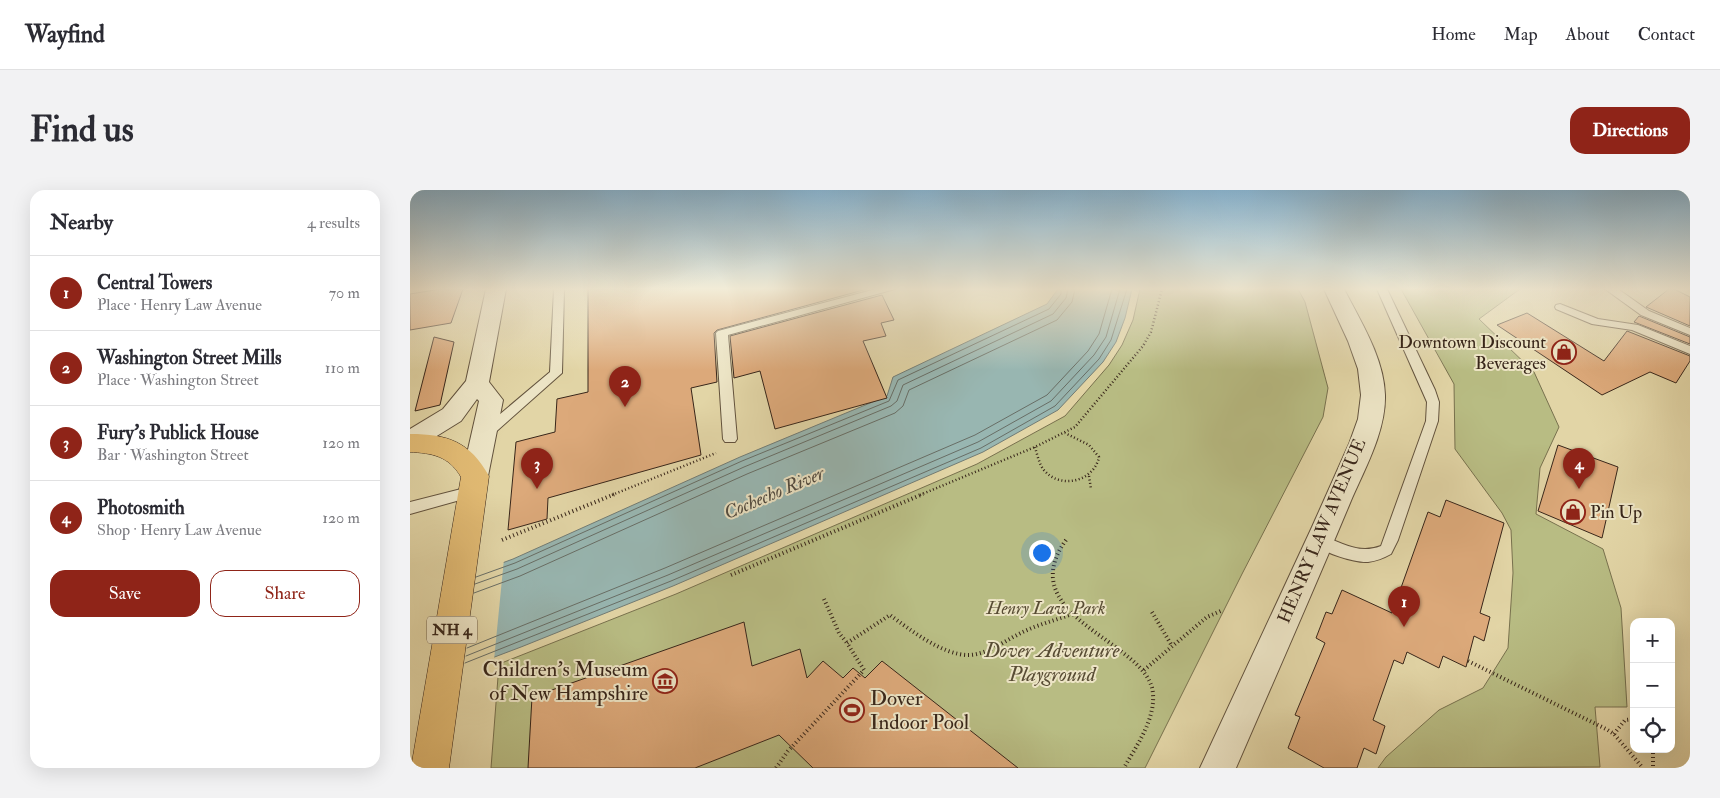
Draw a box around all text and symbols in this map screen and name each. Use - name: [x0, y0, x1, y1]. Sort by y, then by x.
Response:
- text: Wayfind: [25, 19, 105, 50]
- text: Home: [1431, 23, 1476, 46]
- text: Map: [1504, 23, 1538, 46]
- text: About: [1566, 23, 1610, 46]
- text: Contact: [1638, 23, 1695, 46]
- button: Directions: [1570, 107, 1690, 154]
- text: Find us: [30, 108, 134, 152]
- text: Nearby: [50, 209, 113, 236]
- text: 4 results: [307, 213, 360, 233]
- text: Central Towers: [97, 271, 212, 295]
- text: 1: [63, 283, 69, 303]
- text: 70 m: [329, 283, 360, 303]
- text: Place · Henry Law Avenue: [97, 295, 262, 315]
- place label: Downtown Discount Beverages: [1398, 331, 1546, 375]
- shop icon: Downtown Discount Beverages: [1551, 339, 1577, 365]
- text: Washington Street Mills: [97, 346, 282, 370]
- text: 2: [62, 358, 70, 378]
- text: 110 m: [325, 358, 360, 378]
- pin: 2: [609, 366, 641, 407]
- text: Place · Washington Street: [97, 370, 259, 390]
- text: Fury's Publick House: [97, 421, 259, 445]
- text: 3: [63, 433, 69, 453]
- text: 120 m: [322, 433, 360, 453]
- street label: HENRY LAW AVENUE: [1273, 435, 1371, 627]
- text: Bar · Washington Street: [97, 445, 249, 465]
- pin: 3: [521, 448, 553, 489]
- pin: 4: [1563, 448, 1595, 489]
- water label: Cochecho River: [720, 461, 829, 525]
- text: Photosmith: [97, 496, 185, 520]
- shop icon: Pin Up: [1560, 499, 1586, 525]
- place label: Pin Up: [1590, 501, 1642, 524]
- text: 4: [62, 508, 70, 528]
- text: 120 m: [322, 508, 360, 528]
- text: Shop · Henry Law Avenue: [97, 520, 262, 540]
- your location: [1029, 540, 1055, 566]
- button: Save: [50, 570, 200, 617]
- button: Share: [210, 570, 360, 617]
- pin: 1: [1388, 586, 1420, 627]
- park label: Henry Law Park: [986, 597, 1105, 620]
- road number: NH 4: [427, 616, 477, 644]
- map controls: [1630, 618, 1675, 753]
- button: +: [1630, 618, 1675, 663]
- park label: Dover Adventure Playground: [983, 637, 1121, 688]
- place label: Children's Museum of New Hampshire: [482, 656, 648, 707]
- button: −: [1630, 663, 1675, 708]
- museum icon: Children's Museum of New Hampshire: [652, 668, 678, 694]
- place label: Dover Indoor Pool: [870, 685, 970, 736]
- sports icon: Dover Indoor Pool: [839, 697, 865, 723]
- button: locate: [1630, 708, 1675, 753]

